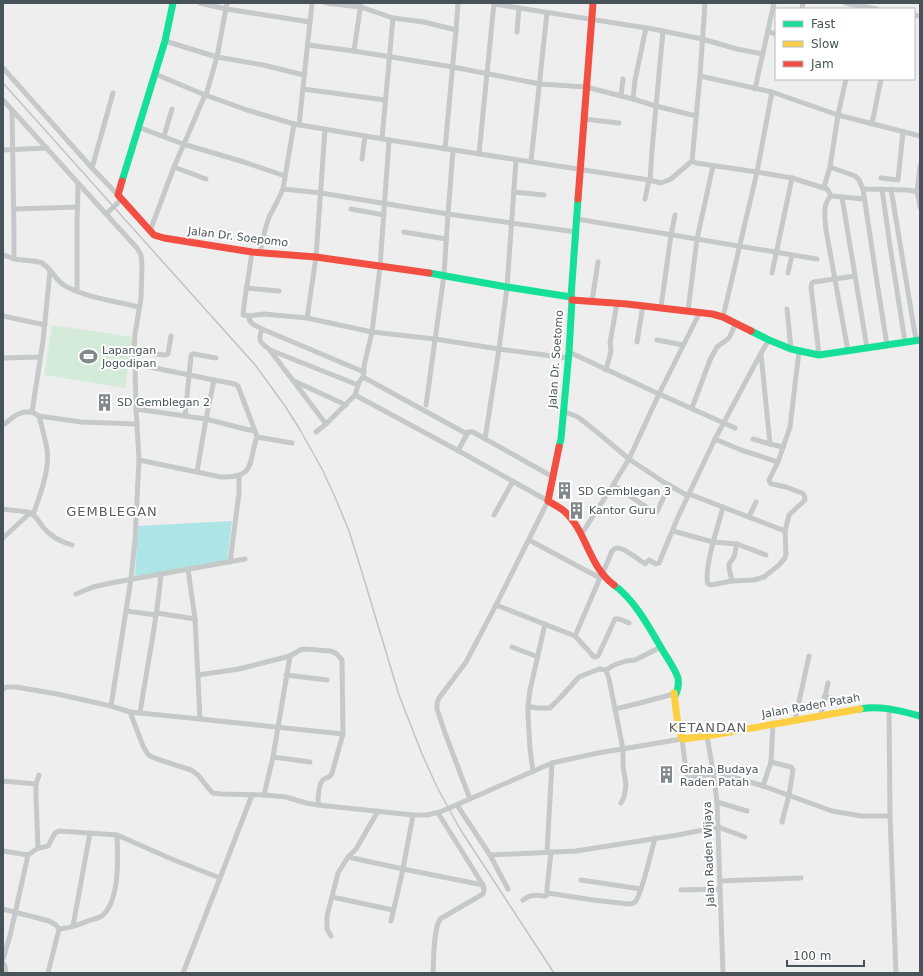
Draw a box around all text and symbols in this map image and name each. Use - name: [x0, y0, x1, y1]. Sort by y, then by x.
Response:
- legend: [775, 8, 915, 80]
- text: Fast: [811, 17, 835, 31]
- text: Slow: [811, 37, 839, 51]
- text: Jam: [810, 57, 834, 71]
- street label: Jalan Dr. Soepomo: [186, 224, 289, 250]
- street label: Jalan Dr. Soetomo: [546, 309, 566, 409]
- place label: Lapangan Jogodipan: [101, 344, 156, 370]
- sports icon: Lapangan Jogodipan: [79, 346, 99, 366]
- building icon: SD Gemblegan 2: [94, 392, 114, 412]
- place label: SD Gemblegan 2: [117, 396, 210, 409]
- building icon: SD Gemblegan 3: [555, 481, 575, 501]
- place label: SD Gemblegan 3: [578, 485, 671, 498]
- building icon: Kantor Guru: [566, 500, 586, 520]
- district label: GEMBLEGAN: [66, 504, 158, 519]
- place label: Kantor Guru: [589, 504, 656, 517]
- street label: Jalan Raden Patah: [760, 691, 861, 721]
- district label: KETANDAN: [669, 720, 747, 735]
- place label: Graha Budaya Raden Patah: [680, 763, 759, 789]
- building icon: Graha Budaya Raden Patah: [657, 765, 677, 785]
- street label: Jalan Raden Wijaya: [701, 801, 717, 908]
- scale bar: [787, 942, 864, 968]
- text: 100 m: [793, 949, 831, 963]

